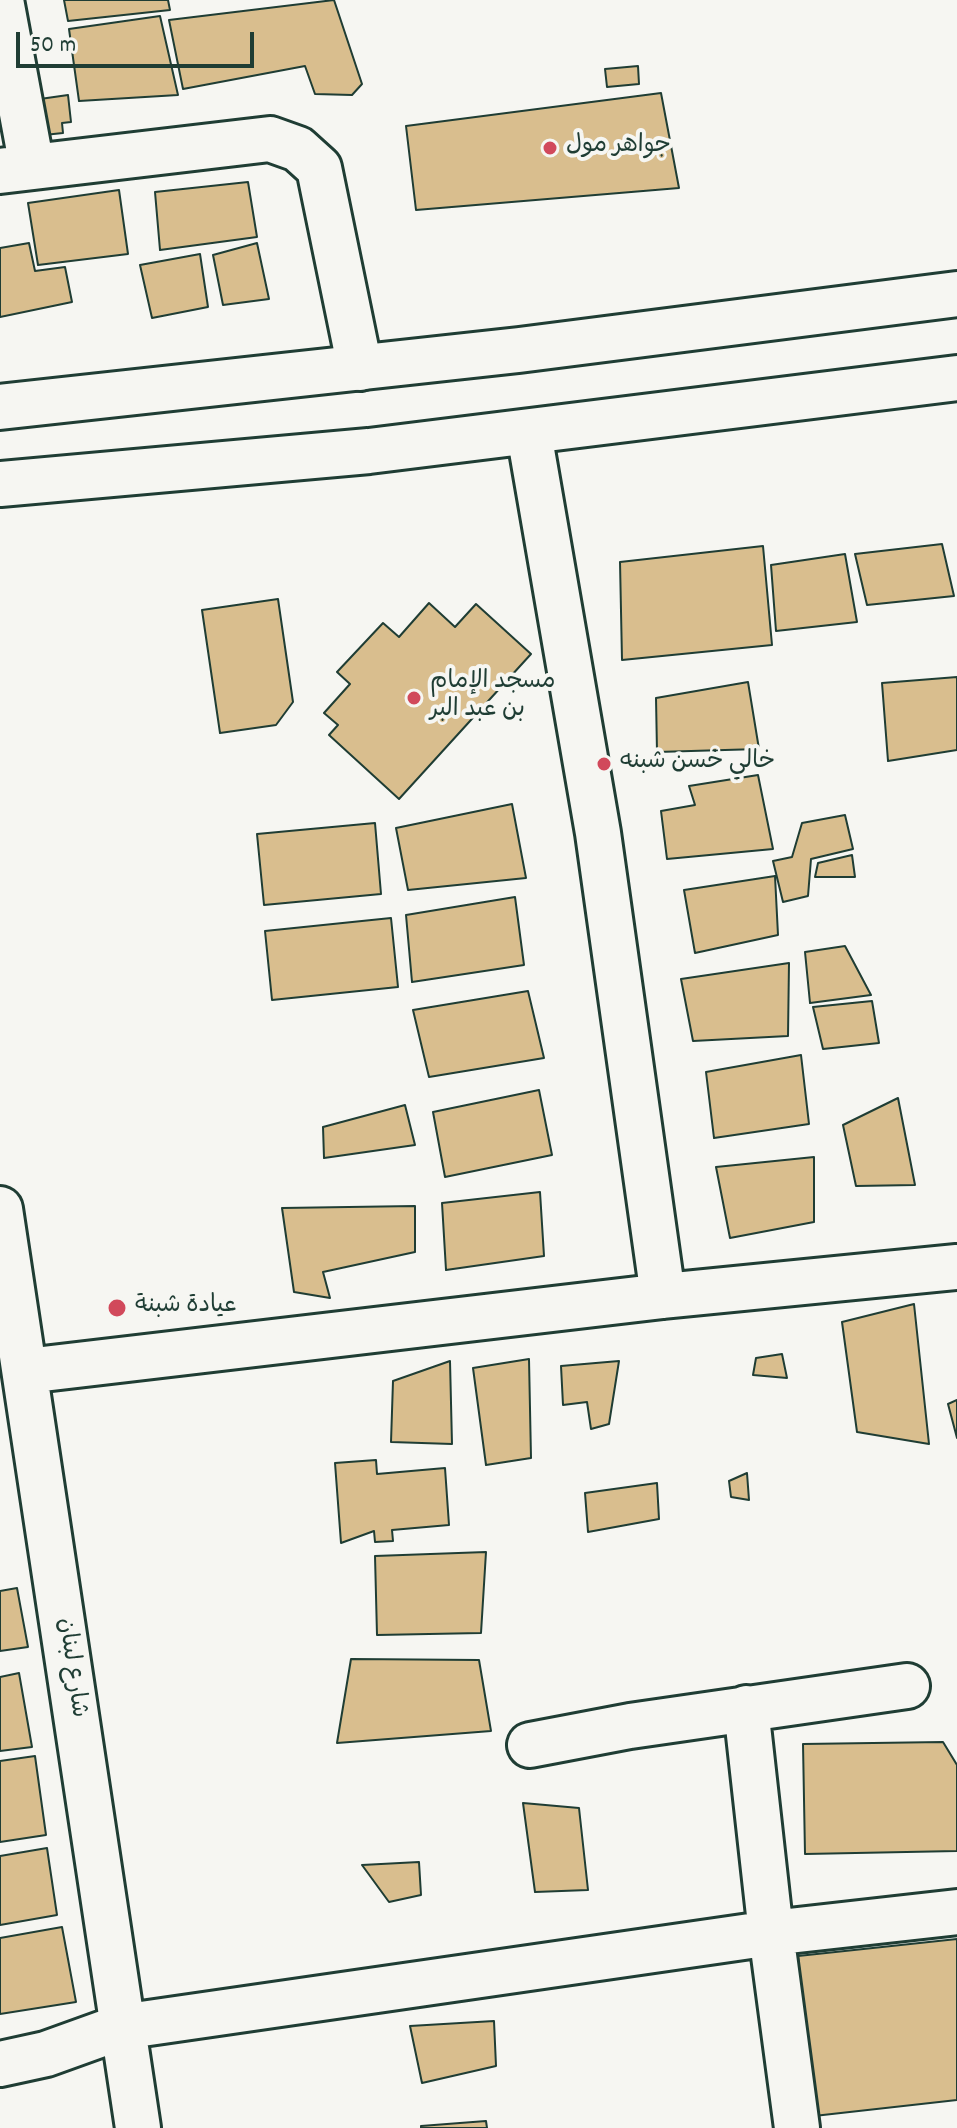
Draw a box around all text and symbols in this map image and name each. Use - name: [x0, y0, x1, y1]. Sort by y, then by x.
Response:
- scale bar: [20, 16, 258, 66]
- text: 50 m: [30, 29, 76, 63]
- place label: جواهر مول: [566, 134, 671, 162]
- marker: جواهر مول: [541, 139, 559, 157]
- place label: مسجد الإمام بن عبد البر: [430, 670, 556, 726]
- marker: مسجد الإمام بن عبد البر: [405, 689, 423, 707]
- place label: خالي خسن شبنه: [620, 750, 775, 778]
- marker: خالي خسن شبنه: [595, 755, 613, 773]
- place label: عيادة شبنة: [135, 1294, 237, 1322]
- marker: عيادة شبنة: [106, 1297, 128, 1319]
- street label: شارع لبنان: [49, 1616, 91, 1720]

